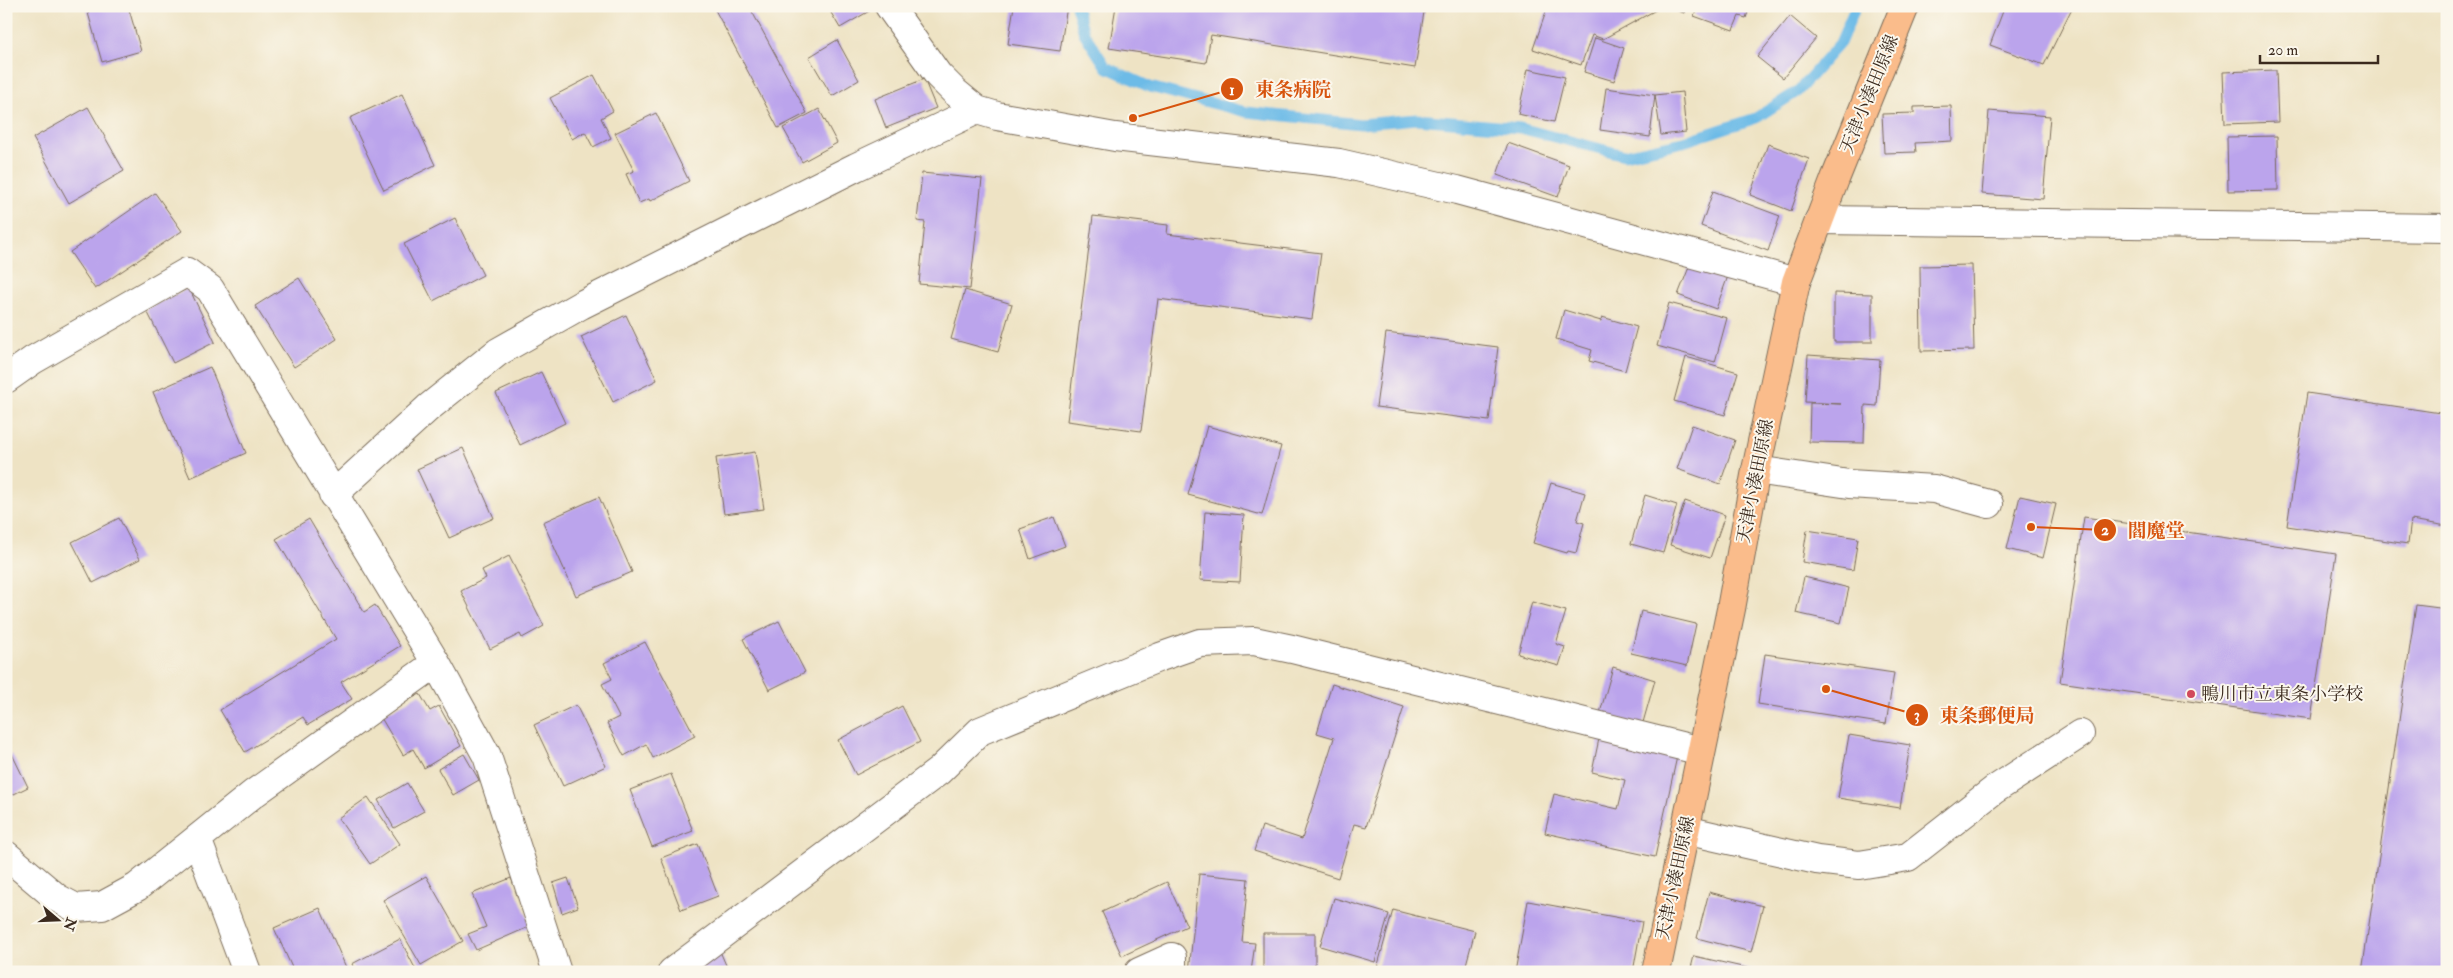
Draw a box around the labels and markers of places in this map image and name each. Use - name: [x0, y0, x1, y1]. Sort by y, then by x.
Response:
- callout: 東条病院: [1220, 72, 1341, 106]
- callout: 閻魔堂: [2092, 513, 2194, 547]
- place label: 鴨川市立東条小学校: [2201, 683, 2363, 706]
- marker: 鴨川市立東条小学校: [2185, 688, 2197, 700]
- callout: 東条郵便局: [1904, 698, 2044, 732]

